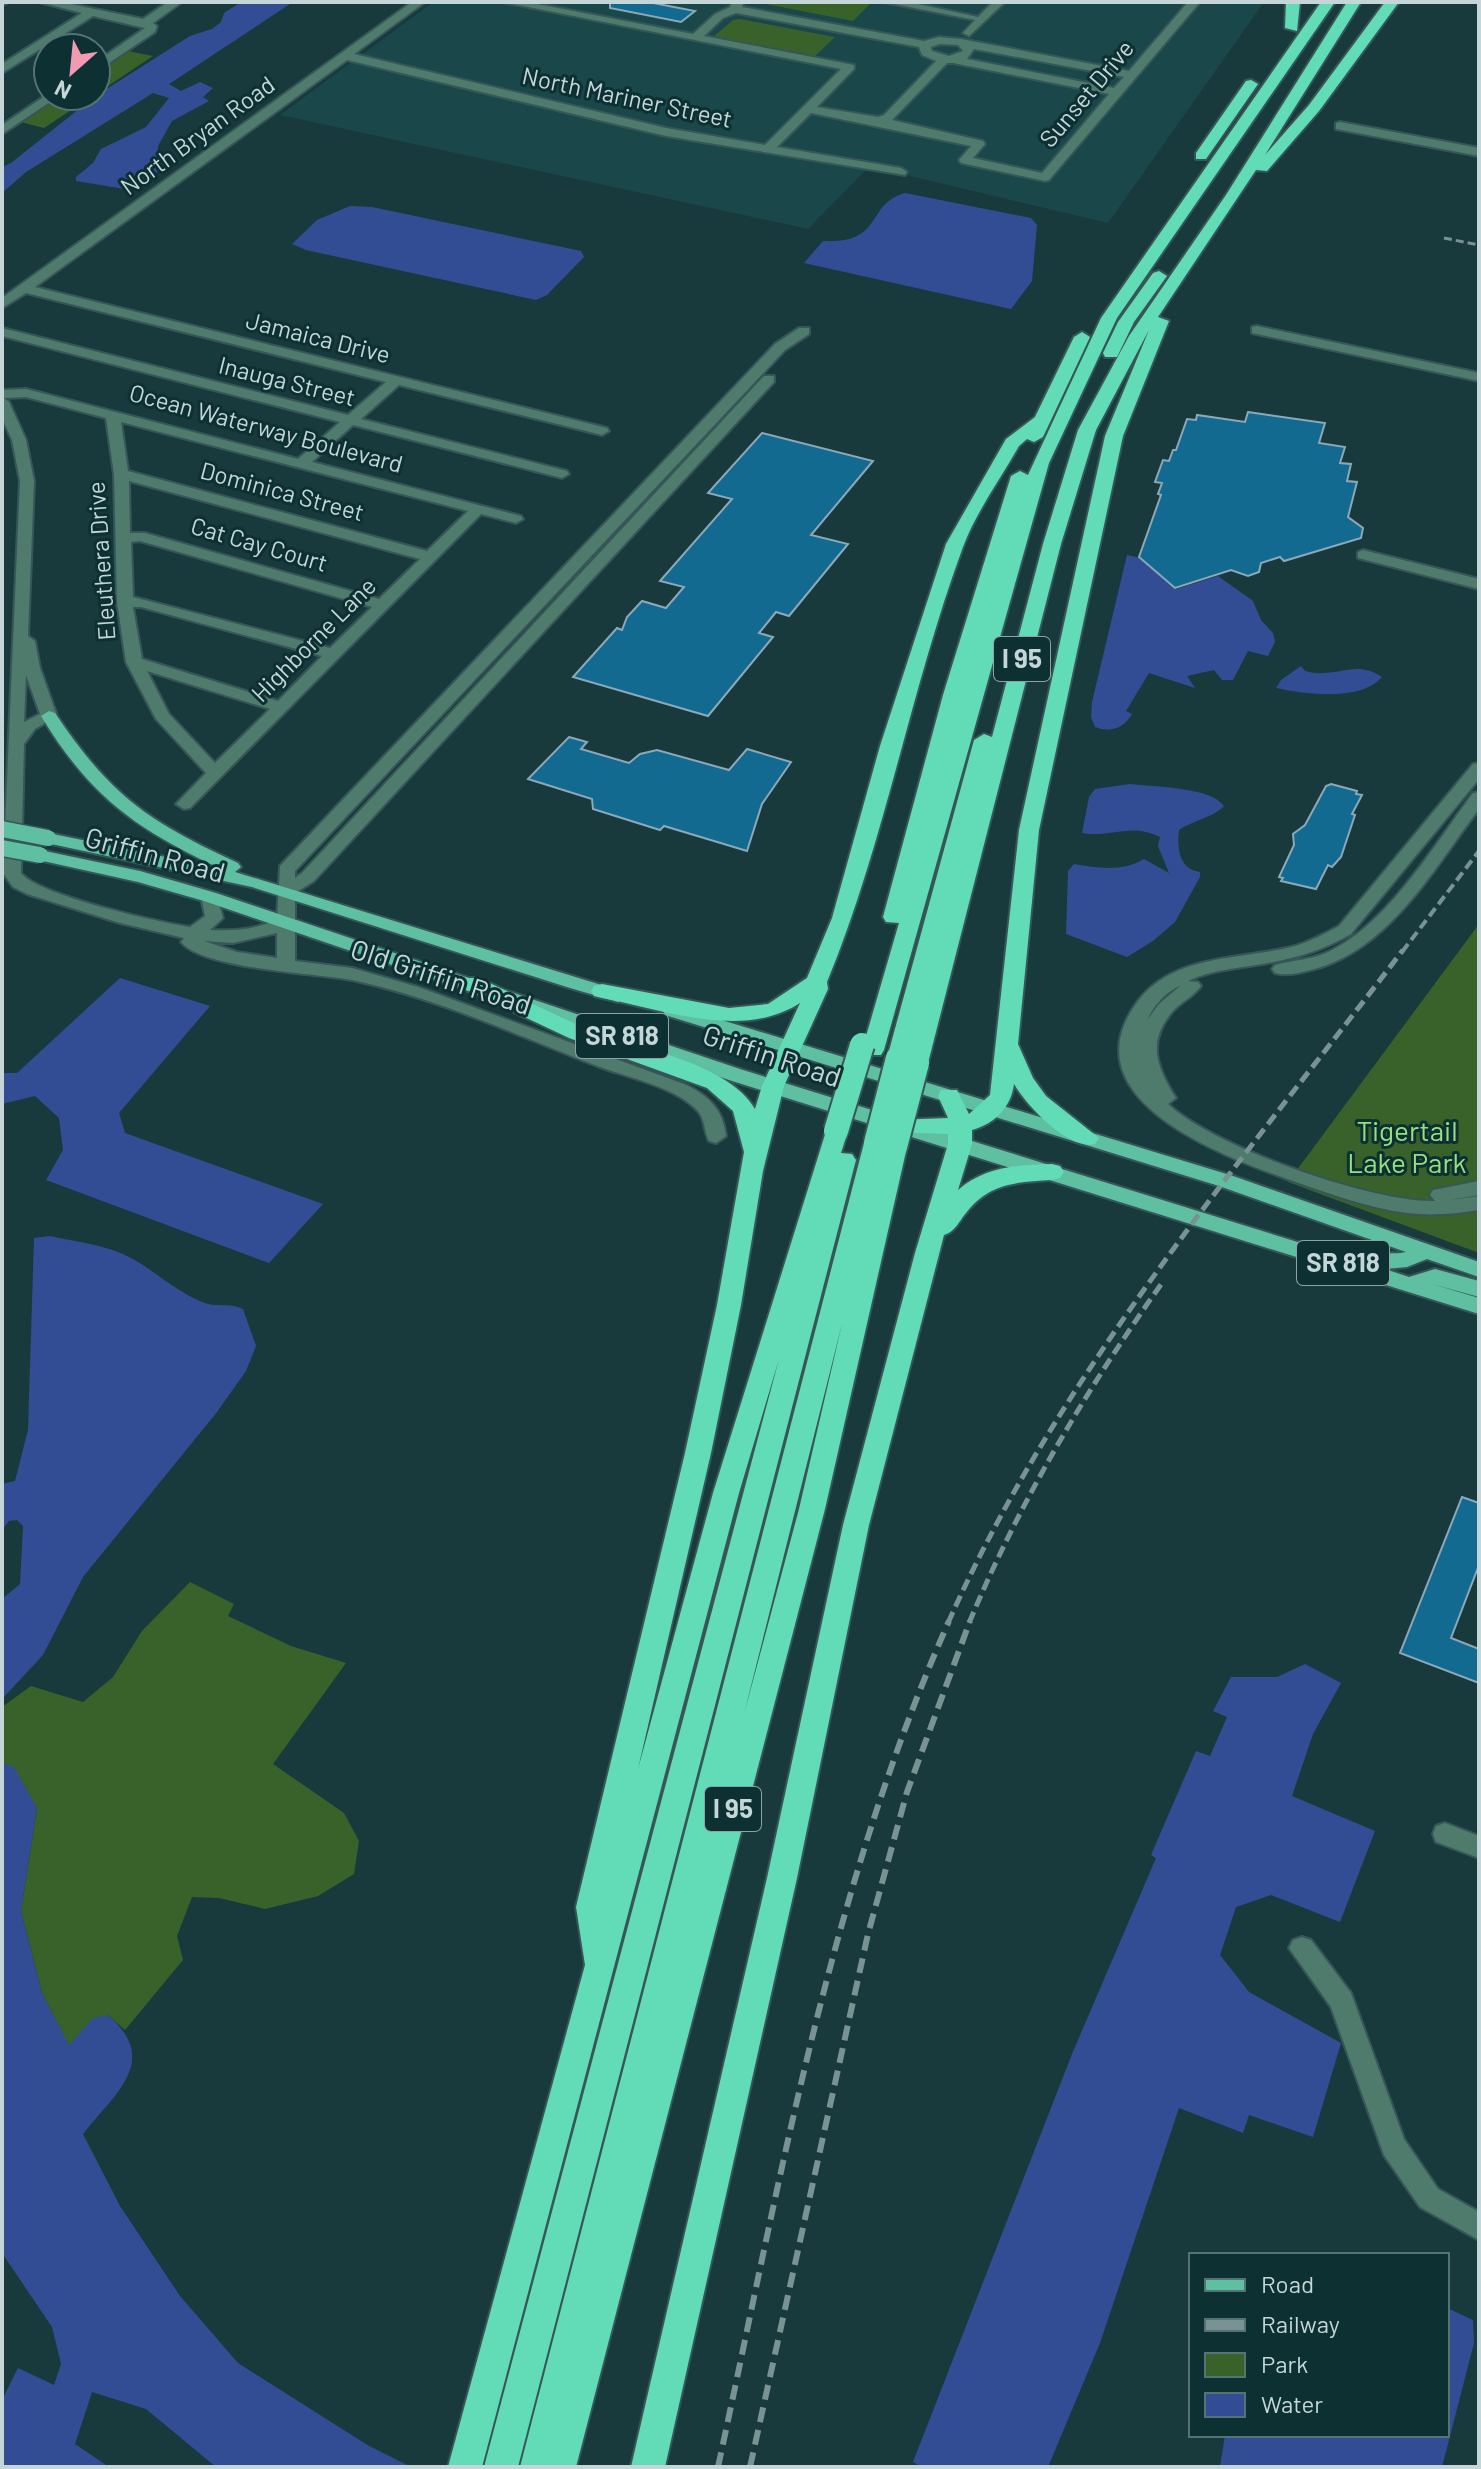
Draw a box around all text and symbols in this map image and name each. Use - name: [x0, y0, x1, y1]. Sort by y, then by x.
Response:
- north arrow: [32, 32, 112, 112]
- street label: Sunset Drive: [1033, 34, 1139, 153]
- street label: North Mariner Street: [520, 60, 735, 133]
- street label: North Bryan Road: [115, 69, 280, 200]
- text: N: [50, 76, 75, 106]
- street label: Jamaica Drive: [243, 305, 393, 368]
- street label: Inauga Street: [216, 350, 359, 412]
- street label: Ocean Waterway Boulevard: [127, 377, 406, 478]
- street label: Dominica Street: [197, 455, 367, 526]
- street label: Eleuthera Drive: [80, 481, 121, 642]
- street label: Cat Cay Court: [188, 510, 331, 577]
- street label: Highborne Lane: [245, 571, 381, 707]
- road number: I 95: [994, 637, 1050, 681]
- street label: Griffin Road: [82, 819, 229, 889]
- street label: Old Griffin Road: [347, 931, 536, 1021]
- road number: SR 818: [576, 1014, 668, 1058]
- street label: Griffin Road: [699, 1017, 846, 1093]
- park label: Tigertail Lake Park: [1347, 1113, 1467, 1179]
- road number: SR 818: [1297, 1241, 1389, 1285]
- road number: I 95: [705, 1787, 761, 1831]
- legend: [1189, 2253, 1449, 2437]
- text: Road: [1261, 2269, 1314, 2298]
- text: Railway: [1261, 2309, 1340, 2338]
- text: Park: [1261, 2349, 1308, 2378]
- text: Water: [1261, 2389, 1323, 2418]

